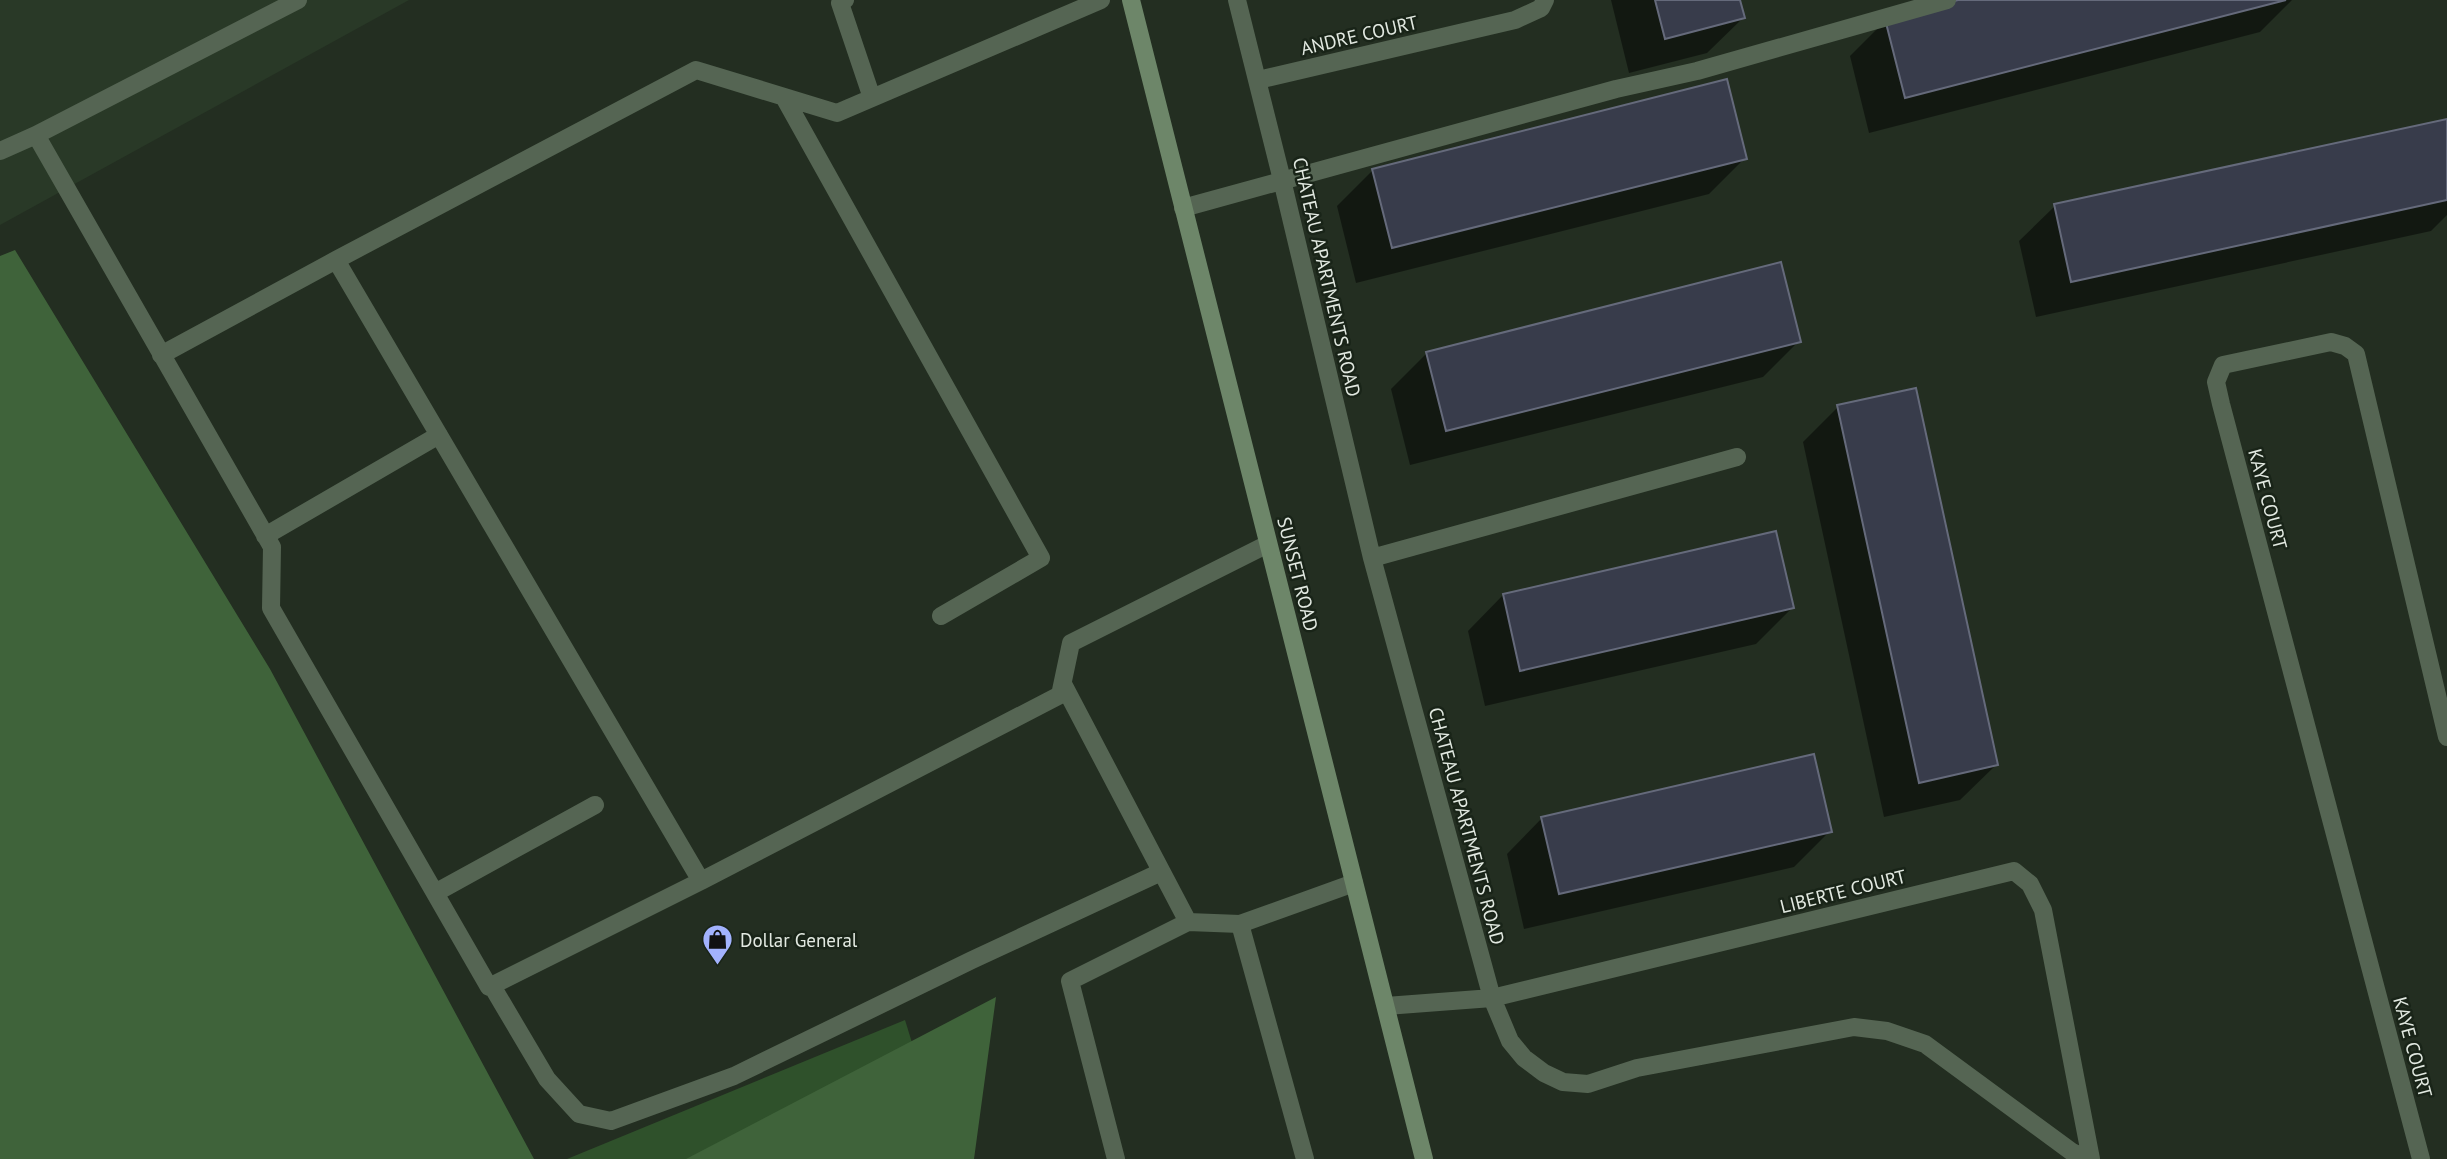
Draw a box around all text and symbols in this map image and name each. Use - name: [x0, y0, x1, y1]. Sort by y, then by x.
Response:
- street label: ANDRE COURT: [1298, 10, 1420, 60]
- street label: CHATEAU APARTMENTS ROAD: [1288, 155, 1366, 399]
- street label: KAYE COURT: [2243, 446, 2293, 552]
- street label: SUNSET ROAD: [1272, 514, 1324, 634]
- street label: CHATEAU APARTMENTS ROAD: [1424, 705, 1510, 947]
- street label: LIBERTE COURT: [1778, 864, 1909, 918]
- shop icon: Dollar General: [700, 923, 734, 967]
- place label: Dollar General: [740, 928, 858, 952]
- street label: KAYE COURT: [2388, 994, 2438, 1100]

